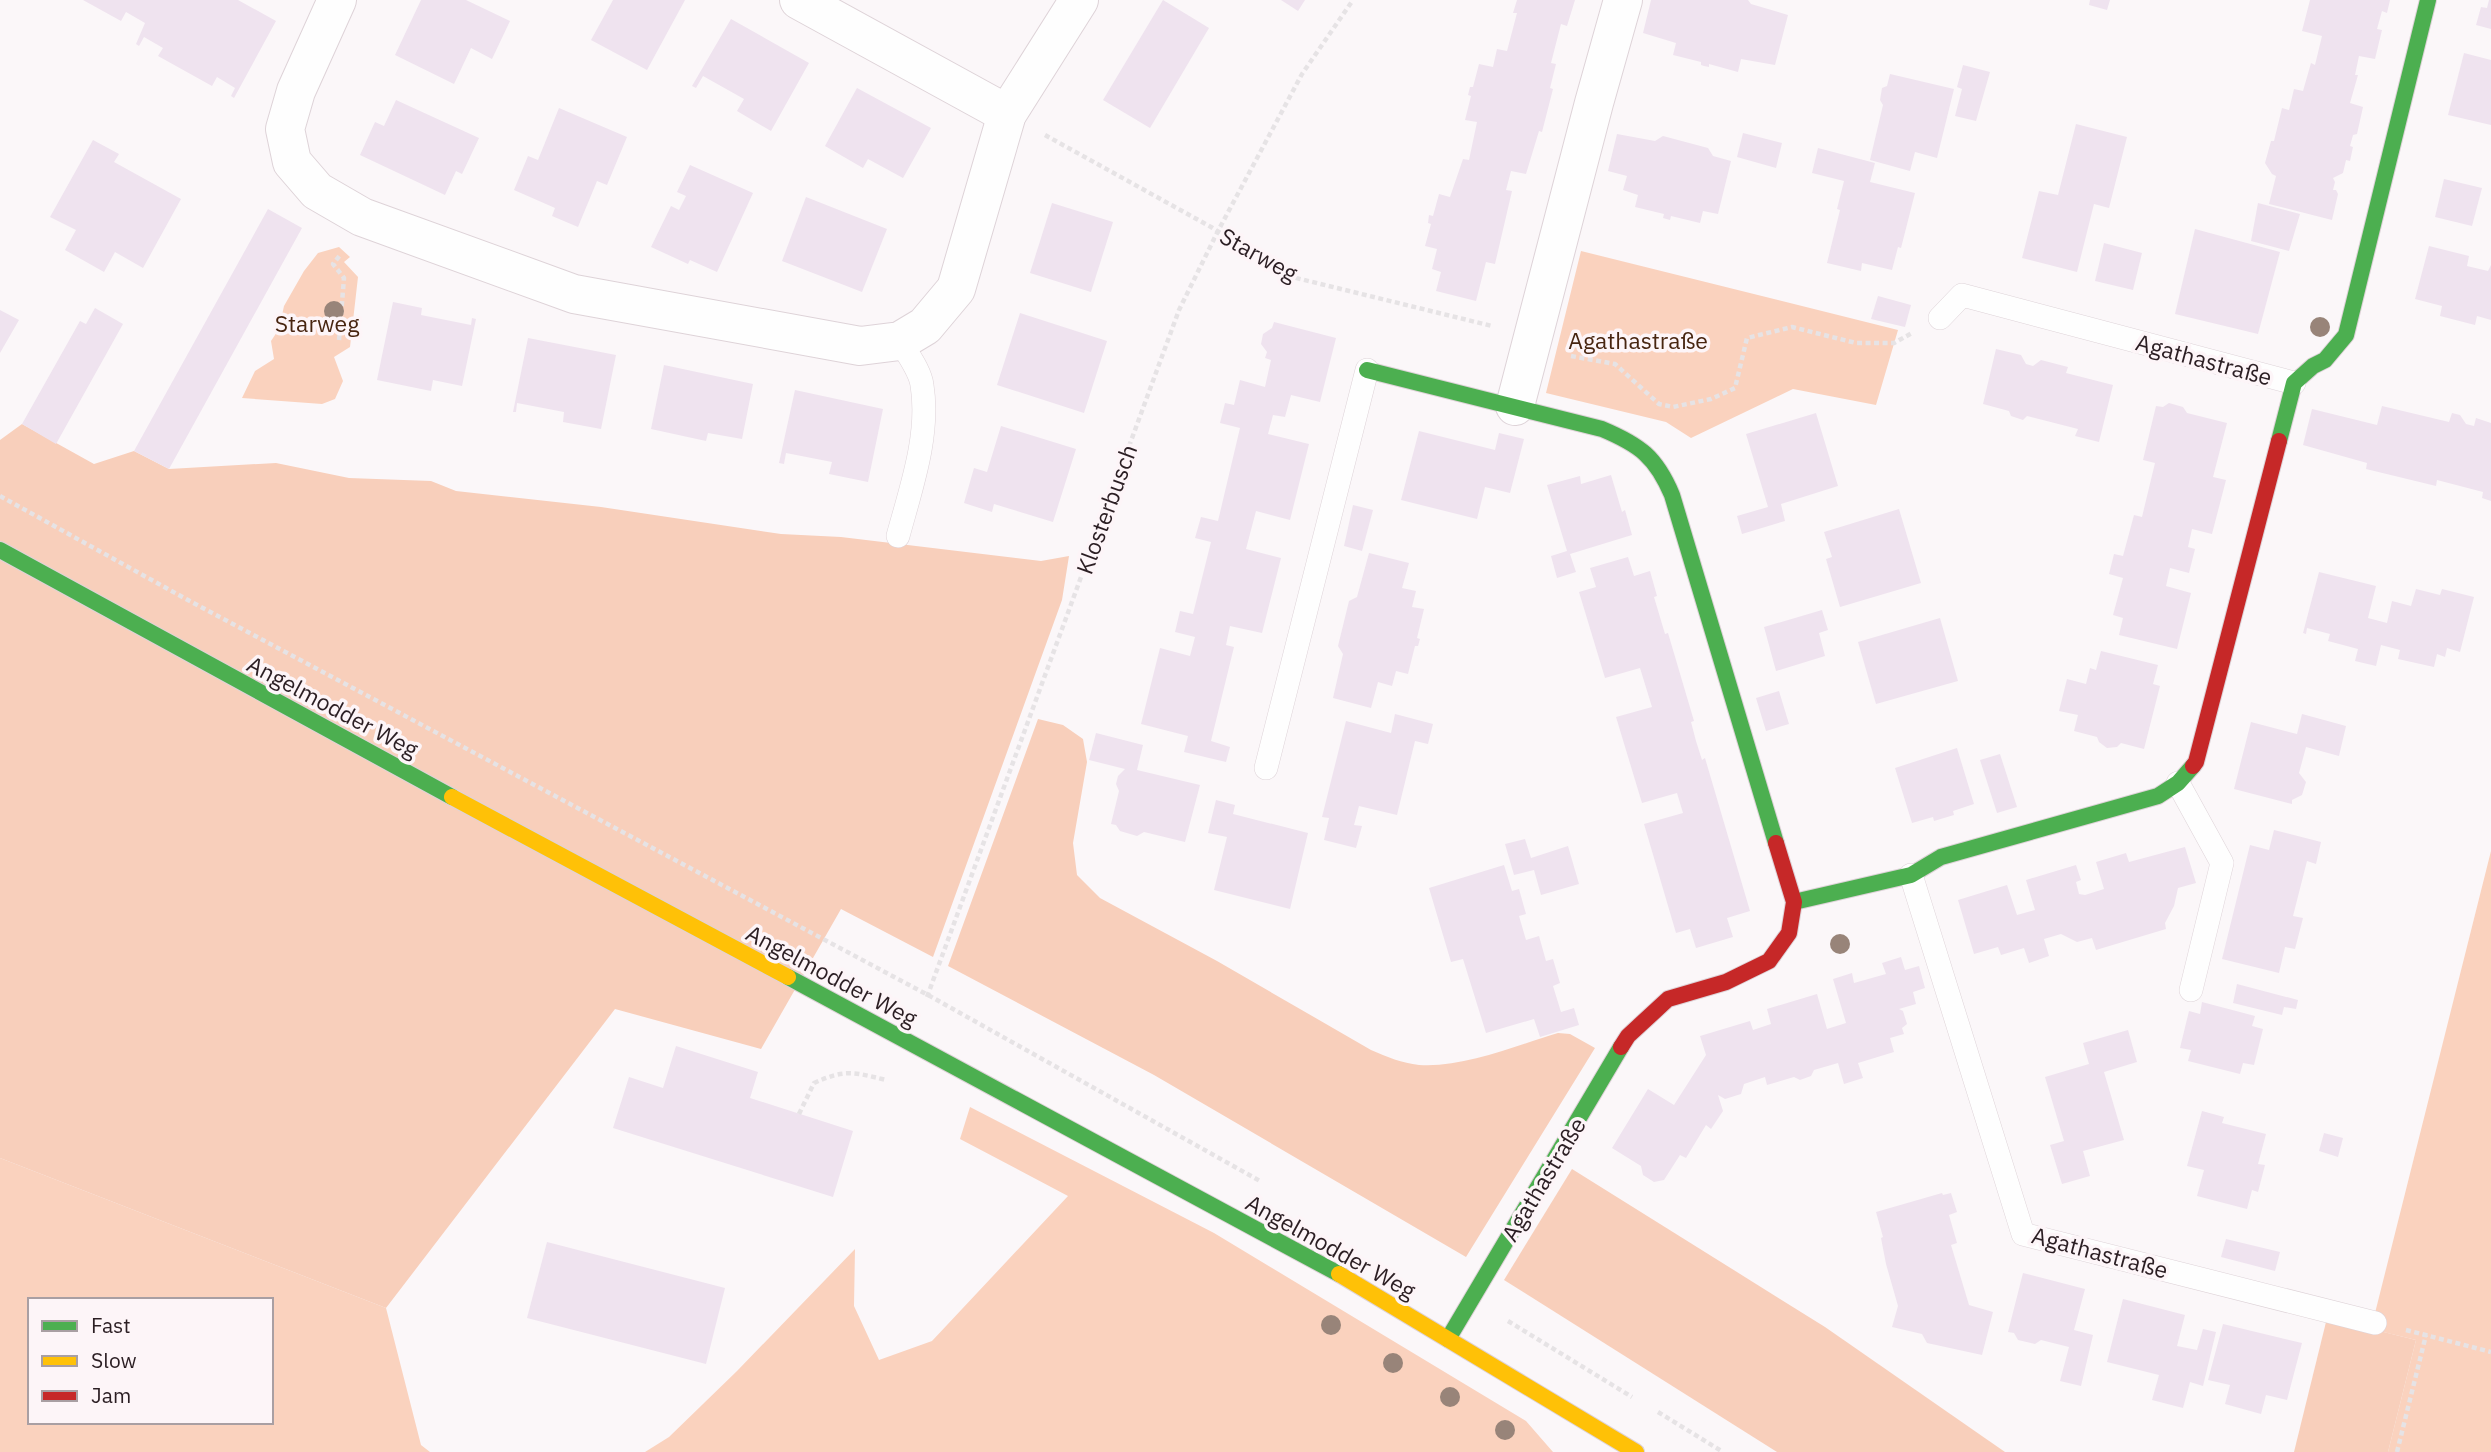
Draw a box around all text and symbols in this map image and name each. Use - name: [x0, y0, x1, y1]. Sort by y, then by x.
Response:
- street label: Starweg: [1215, 220, 1303, 288]
- park label: Starweg: [275, 308, 359, 338]
- park label: Agathastraße: [1568, 325, 1708, 355]
- street label: Agathastraße: [2133, 326, 2275, 392]
- street label: Klosterbusch: [1069, 440, 1143, 578]
- street label: Angelmodder Weg: [242, 648, 424, 764]
- street label: Angelmodder Weg: [741, 917, 923, 1033]
- street label: Agathastraße: [1494, 1111, 1592, 1247]
- street label: Angelmodder Weg: [1241, 1187, 1421, 1305]
- street label: Agathastraße: [2029, 1219, 2171, 1285]
- legend: [28, 1298, 273, 1424]
- text: Fast: [91, 1311, 131, 1339]
- text: Slow: [91, 1346, 137, 1374]
- text: Jam: [91, 1381, 131, 1409]

